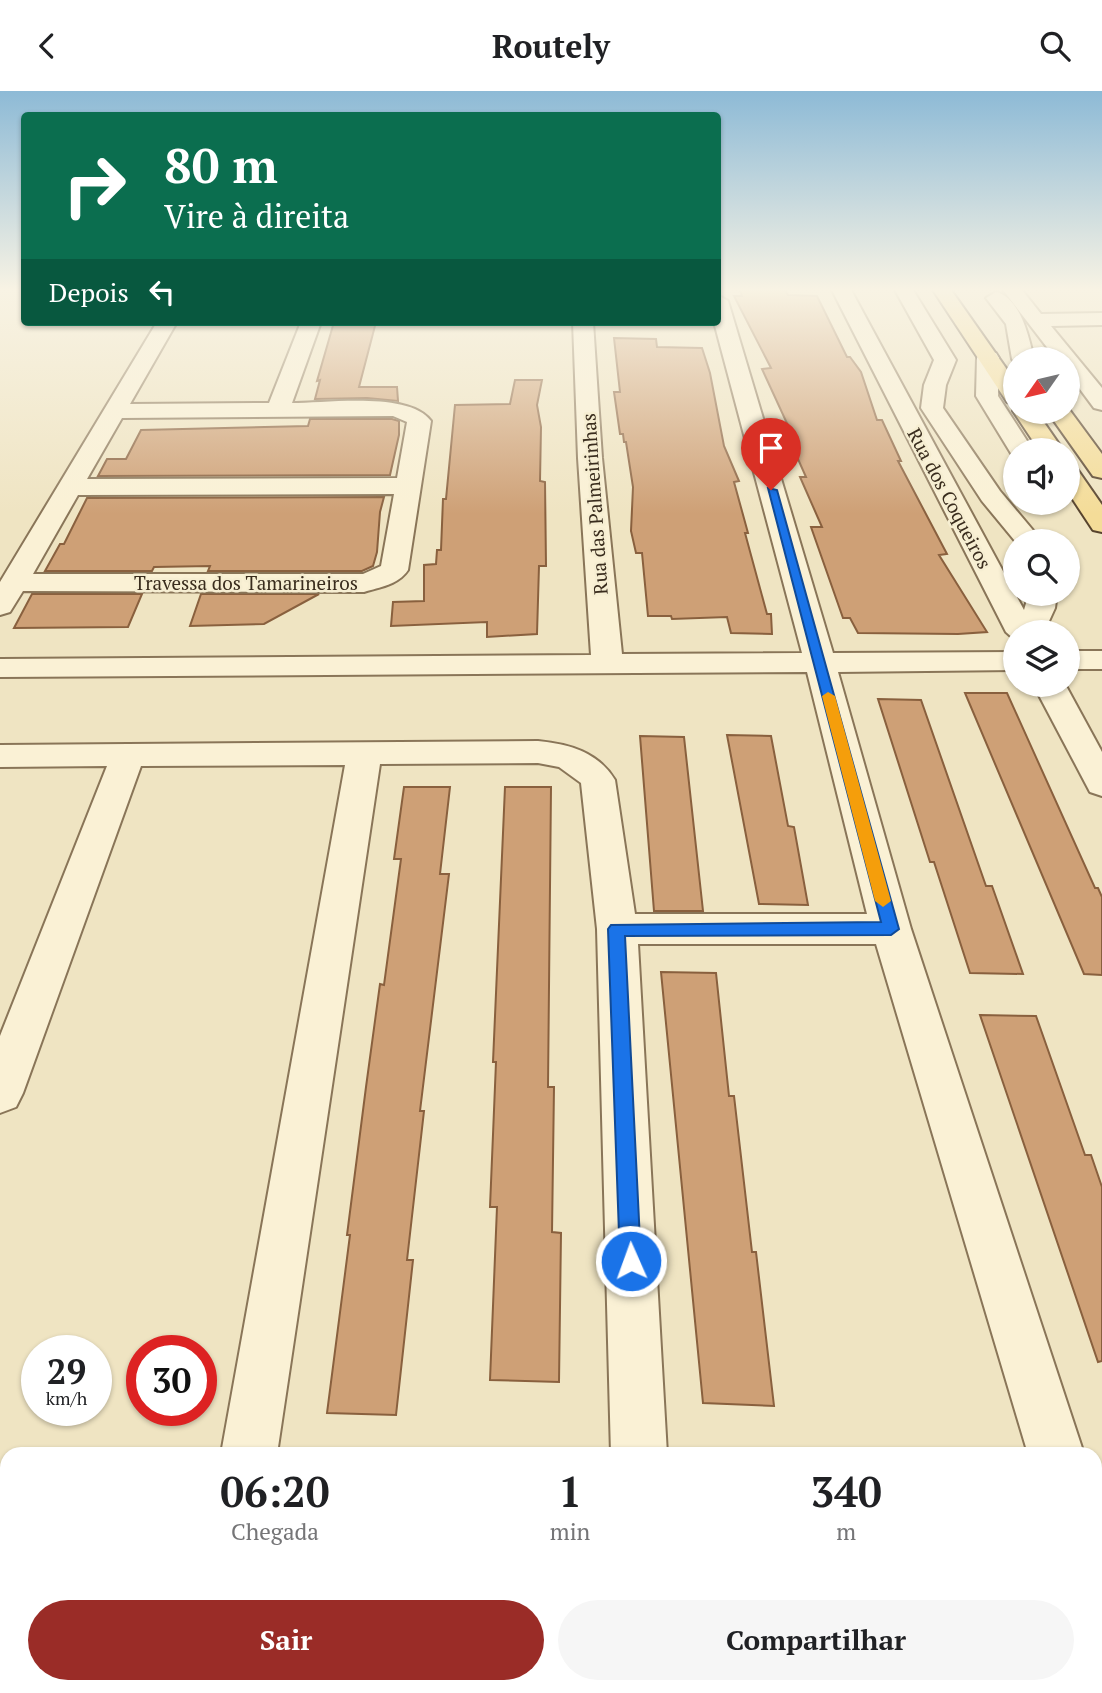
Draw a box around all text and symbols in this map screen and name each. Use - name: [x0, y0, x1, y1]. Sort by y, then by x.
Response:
- text: Routely: [492, 25, 610, 67]
- icon: back: [28, 27, 66, 65]
- icon: search: [1036, 27, 1074, 65]
- text: 80 m: [164, 132, 278, 197]
- icon: right: [49, 140, 140, 231]
- text: Vire à direita: [164, 195, 349, 237]
- icon: left: [143, 273, 181, 311]
- text: Depois: [49, 275, 129, 309]
- north arrow: [1003, 347, 1080, 423]
- map controls: [1003, 347, 1080, 697]
- street label: Rua das Palmeirinhas: [575, 412, 613, 596]
- pin: [741, 418, 801, 490]
- street label: Rua dos Coqueiros: [902, 423, 998, 573]
- icon: arrive: [752, 429, 790, 467]
- button: sound: [1003, 438, 1080, 515]
- button: search: [1003, 529, 1080, 606]
- street label: Travessa dos Tamarineiros: [134, 570, 358, 595]
- button: layers: [1003, 620, 1080, 697]
- position arrow: [594, 1224, 668, 1298]
- speed limit sign: 30: [126, 1335, 217, 1426]
- text: 29: [47, 1348, 86, 1394]
- text: km/h: [46, 1386, 87, 1410]
- text: 06:20: [220, 1463, 330, 1519]
- text: 1: [558, 1463, 582, 1519]
- text: 340: [811, 1463, 882, 1519]
- text: Chegada: [231, 1516, 319, 1547]
- text: min: [550, 1516, 590, 1547]
- text: m: [836, 1516, 856, 1547]
- button: Sair: [28, 1600, 544, 1680]
- button: Compartilhar: [558, 1600, 1074, 1680]

